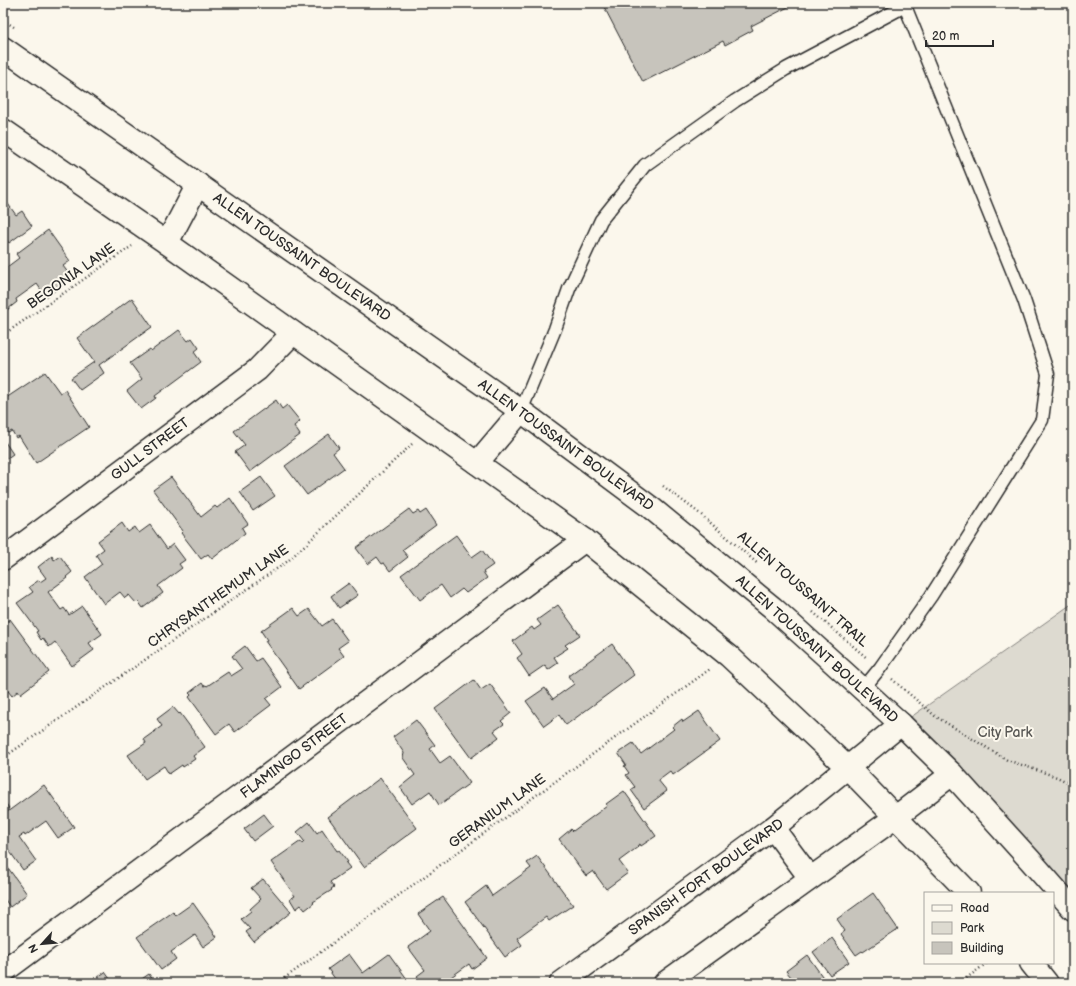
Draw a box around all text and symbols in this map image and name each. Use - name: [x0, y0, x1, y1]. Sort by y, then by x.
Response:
- scale bar: [926, 22, 993, 48]
- text: 20 m: [932, 29, 959, 44]
- street label: ALLEN TOUSSAINT BOULEVARD: [210, 189, 394, 325]
- street label: BEGONIA LANE: [24, 239, 118, 313]
- street label: ALLEN TOUSSAINT BOULEVARD: [475, 376, 657, 514]
- street label: GULL STREET: [107, 414, 193, 484]
- street label: ALLEN TOUSSAINT TRAIL: [734, 528, 872, 650]
- street label: CHRYSANTHEMUM LANE: [144, 541, 292, 651]
- street label: ALLEN TOUSSAINT BOULEVARD: [732, 571, 902, 727]
- street label: FLAMINGO STREET: [237, 710, 351, 802]
- park label: City Park: [978, 724, 1033, 741]
- street label: GERANIUM LANE: [445, 770, 549, 852]
- street label: SPANISH FORT BOULEVARD: [625, 815, 787, 939]
- legend: [924, 892, 1054, 964]
- text: Road: [960, 901, 989, 916]
- text: Park: [960, 921, 984, 936]
- north arrow: [22, 924, 62, 964]
- text: Building: [960, 941, 1004, 956]
- text: N: [26, 942, 41, 955]

